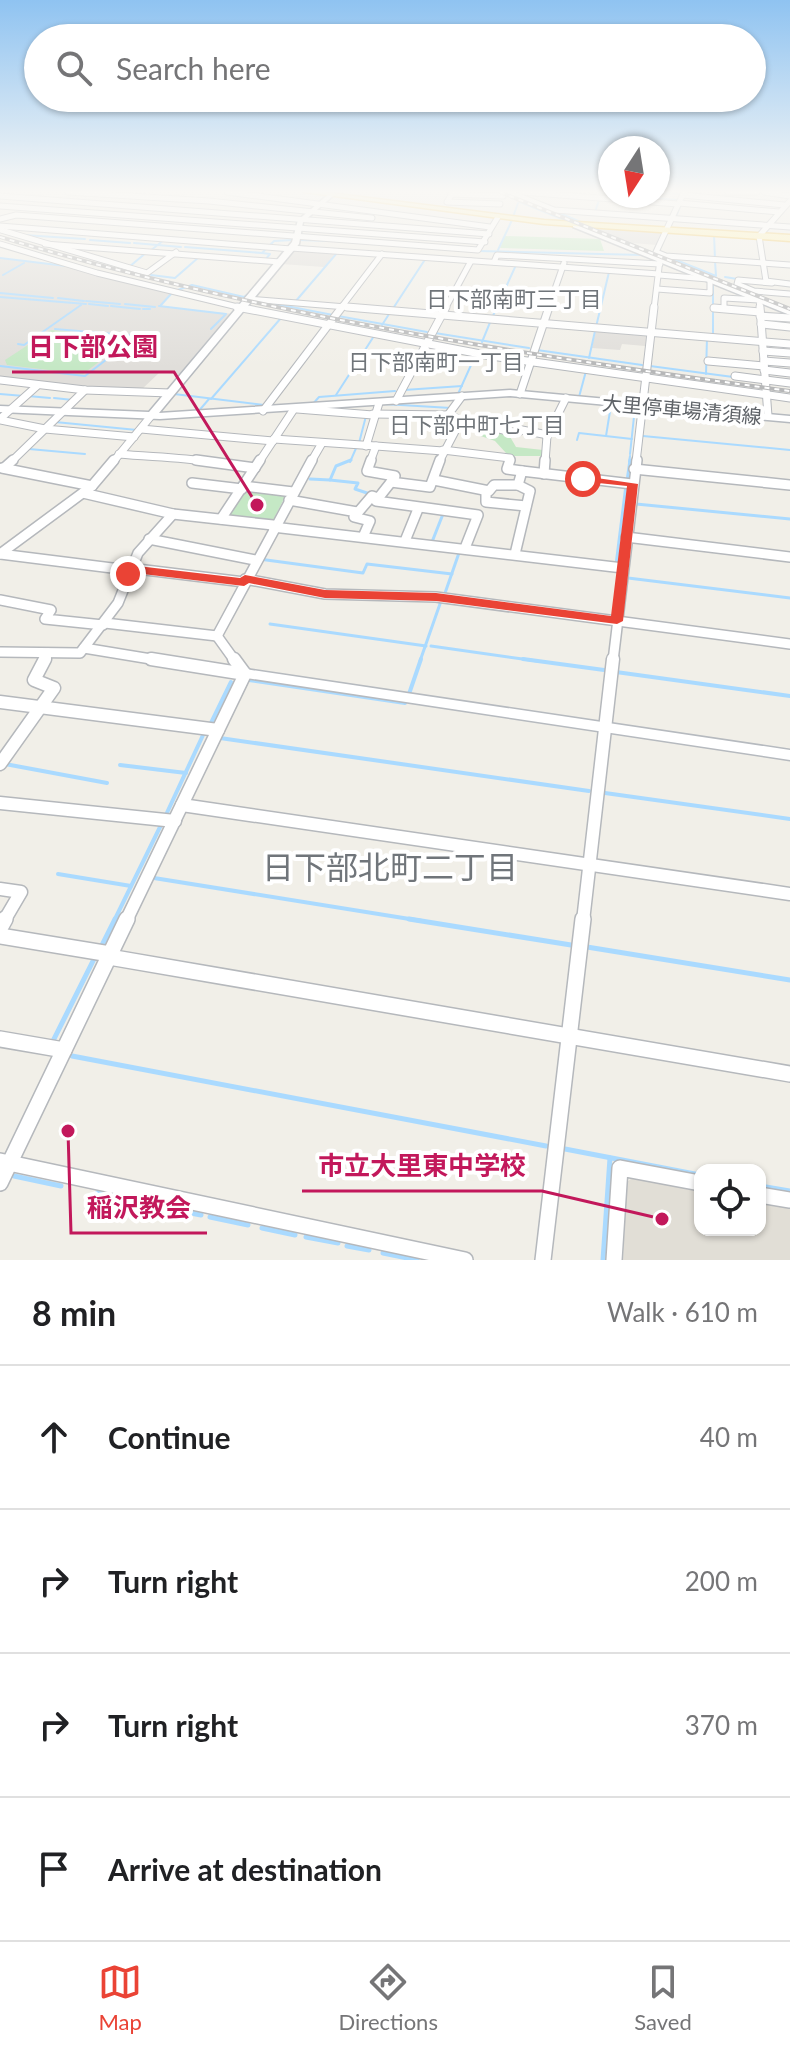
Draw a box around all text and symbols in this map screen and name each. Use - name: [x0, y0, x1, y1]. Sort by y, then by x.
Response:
- search box: [24, 24, 766, 112]
- icon: search: [52, 46, 96, 90]
- text: Search here: [116, 50, 271, 86]
- north arrow: [598, 136, 670, 208]
- district label: 日下部南町三丁目: [426, 285, 602, 312]
- callout: 日下部公園: [12, 322, 174, 372]
- text: 日下部公園: [28, 330, 158, 362]
- district label: 日下部南町一丁目: [348, 348, 524, 375]
- street label: 大里停車場清須線: [601, 390, 763, 428]
- district label: 日下部中町七丁目: [389, 411, 565, 438]
- route start: [565, 461, 601, 497]
- route end: [110, 556, 146, 592]
- district label: 日下部北町二丁目: [262, 847, 518, 886]
- callout: 市立大里東中学校: [302, 1141, 542, 1191]
- text: 市立大里東中学校: [318, 1149, 526, 1181]
- map controls: [694, 1164, 766, 1236]
- button: locate: [694, 1164, 766, 1236]
- callout: 稲沢教会: [71, 1183, 207, 1233]
- text: 稲沢教会: [87, 1191, 191, 1223]
- text: 8 min: [32, 1292, 116, 1333]
- text: Walk · 610 m: [607, 1296, 758, 1328]
- icon: ahead: [32, 1415, 76, 1459]
- text: Continue: [108, 1419, 231, 1455]
- text: 40 m: [700, 1421, 758, 1453]
- icon: right: [32, 1559, 76, 1603]
- text: Turn right: [108, 1563, 238, 1599]
- text: 200 m: [685, 1565, 758, 1597]
- icon: right: [32, 1703, 76, 1747]
- text: Turn right: [108, 1707, 238, 1743]
- text: 370 m: [685, 1709, 758, 1741]
- icon: arrive: [32, 1847, 76, 1891]
- text: Arrive at destination: [108, 1851, 382, 1887]
- tab: Map: [98, 1960, 142, 2035]
- tab: Directions: [339, 1960, 438, 2035]
- tab: Saved: [634, 1960, 692, 2035]

